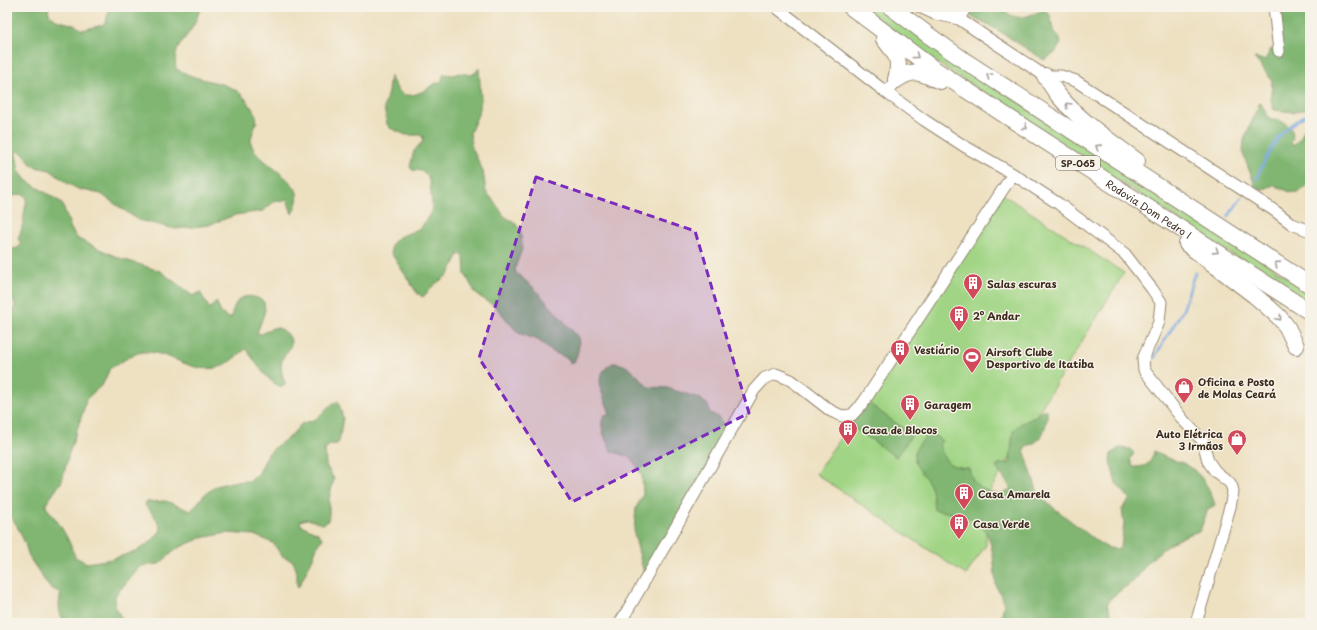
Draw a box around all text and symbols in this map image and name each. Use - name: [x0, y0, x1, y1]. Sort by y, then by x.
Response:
- one-way arrow: [912, 51, 919, 58]
- one-way arrow: [986, 74, 993, 81]
- one-way arrow: [1065, 102, 1073, 110]
- one-way arrow: [1021, 122, 1028, 130]
- one-way arrow: [1095, 144, 1102, 152]
- road number: SP-065: [1056, 156, 1100, 170]
- street label: Rodovia Dom Pedro I: [1103, 175, 1195, 242]
- one-way arrow: [1212, 247, 1219, 254]
- one-way arrow: [1274, 261, 1281, 269]
- building icon: Salas escuras: [962, 272, 984, 300]
- place label: Salas escuras: [987, 276, 1057, 291]
- building icon: 2º Andar: [948, 304, 970, 332]
- place label: 2º Andar: [973, 308, 1021, 323]
- one-way arrow: [1274, 313, 1281, 320]
- building icon: Vestiário: [889, 338, 911, 366]
- place label: Vestiário: [914, 342, 959, 357]
- place label: Airsoft Clube Desportivo de Itatiba: [986, 344, 1094, 371]
- sports icon: Airsoft Clube Desportivo de Itatiba: [961, 346, 983, 374]
- place label: Oficina e Posto de Molas Ceará: [1198, 374, 1276, 401]
- shop icon: Oficina e Posto de Molas Ceará: [1173, 376, 1195, 404]
- building icon: Garagem: [899, 393, 921, 421]
- place label: Garagem: [924, 397, 971, 412]
- building icon: Casa de Blocos: [837, 418, 859, 446]
- place label: Casa de Blocos: [862, 422, 937, 437]
- place label: Auto Elétrica 3 Irmãos: [1156, 426, 1223, 453]
- shop icon: Auto Elétrica 3 Irmãos: [1226, 428, 1248, 456]
- building icon: Casa Amarela: [953, 482, 975, 510]
- place label: Casa Amarela: [978, 486, 1051, 501]
- building icon: Casa Verde: [948, 512, 970, 540]
- place label: Casa Verde: [973, 516, 1030, 531]

